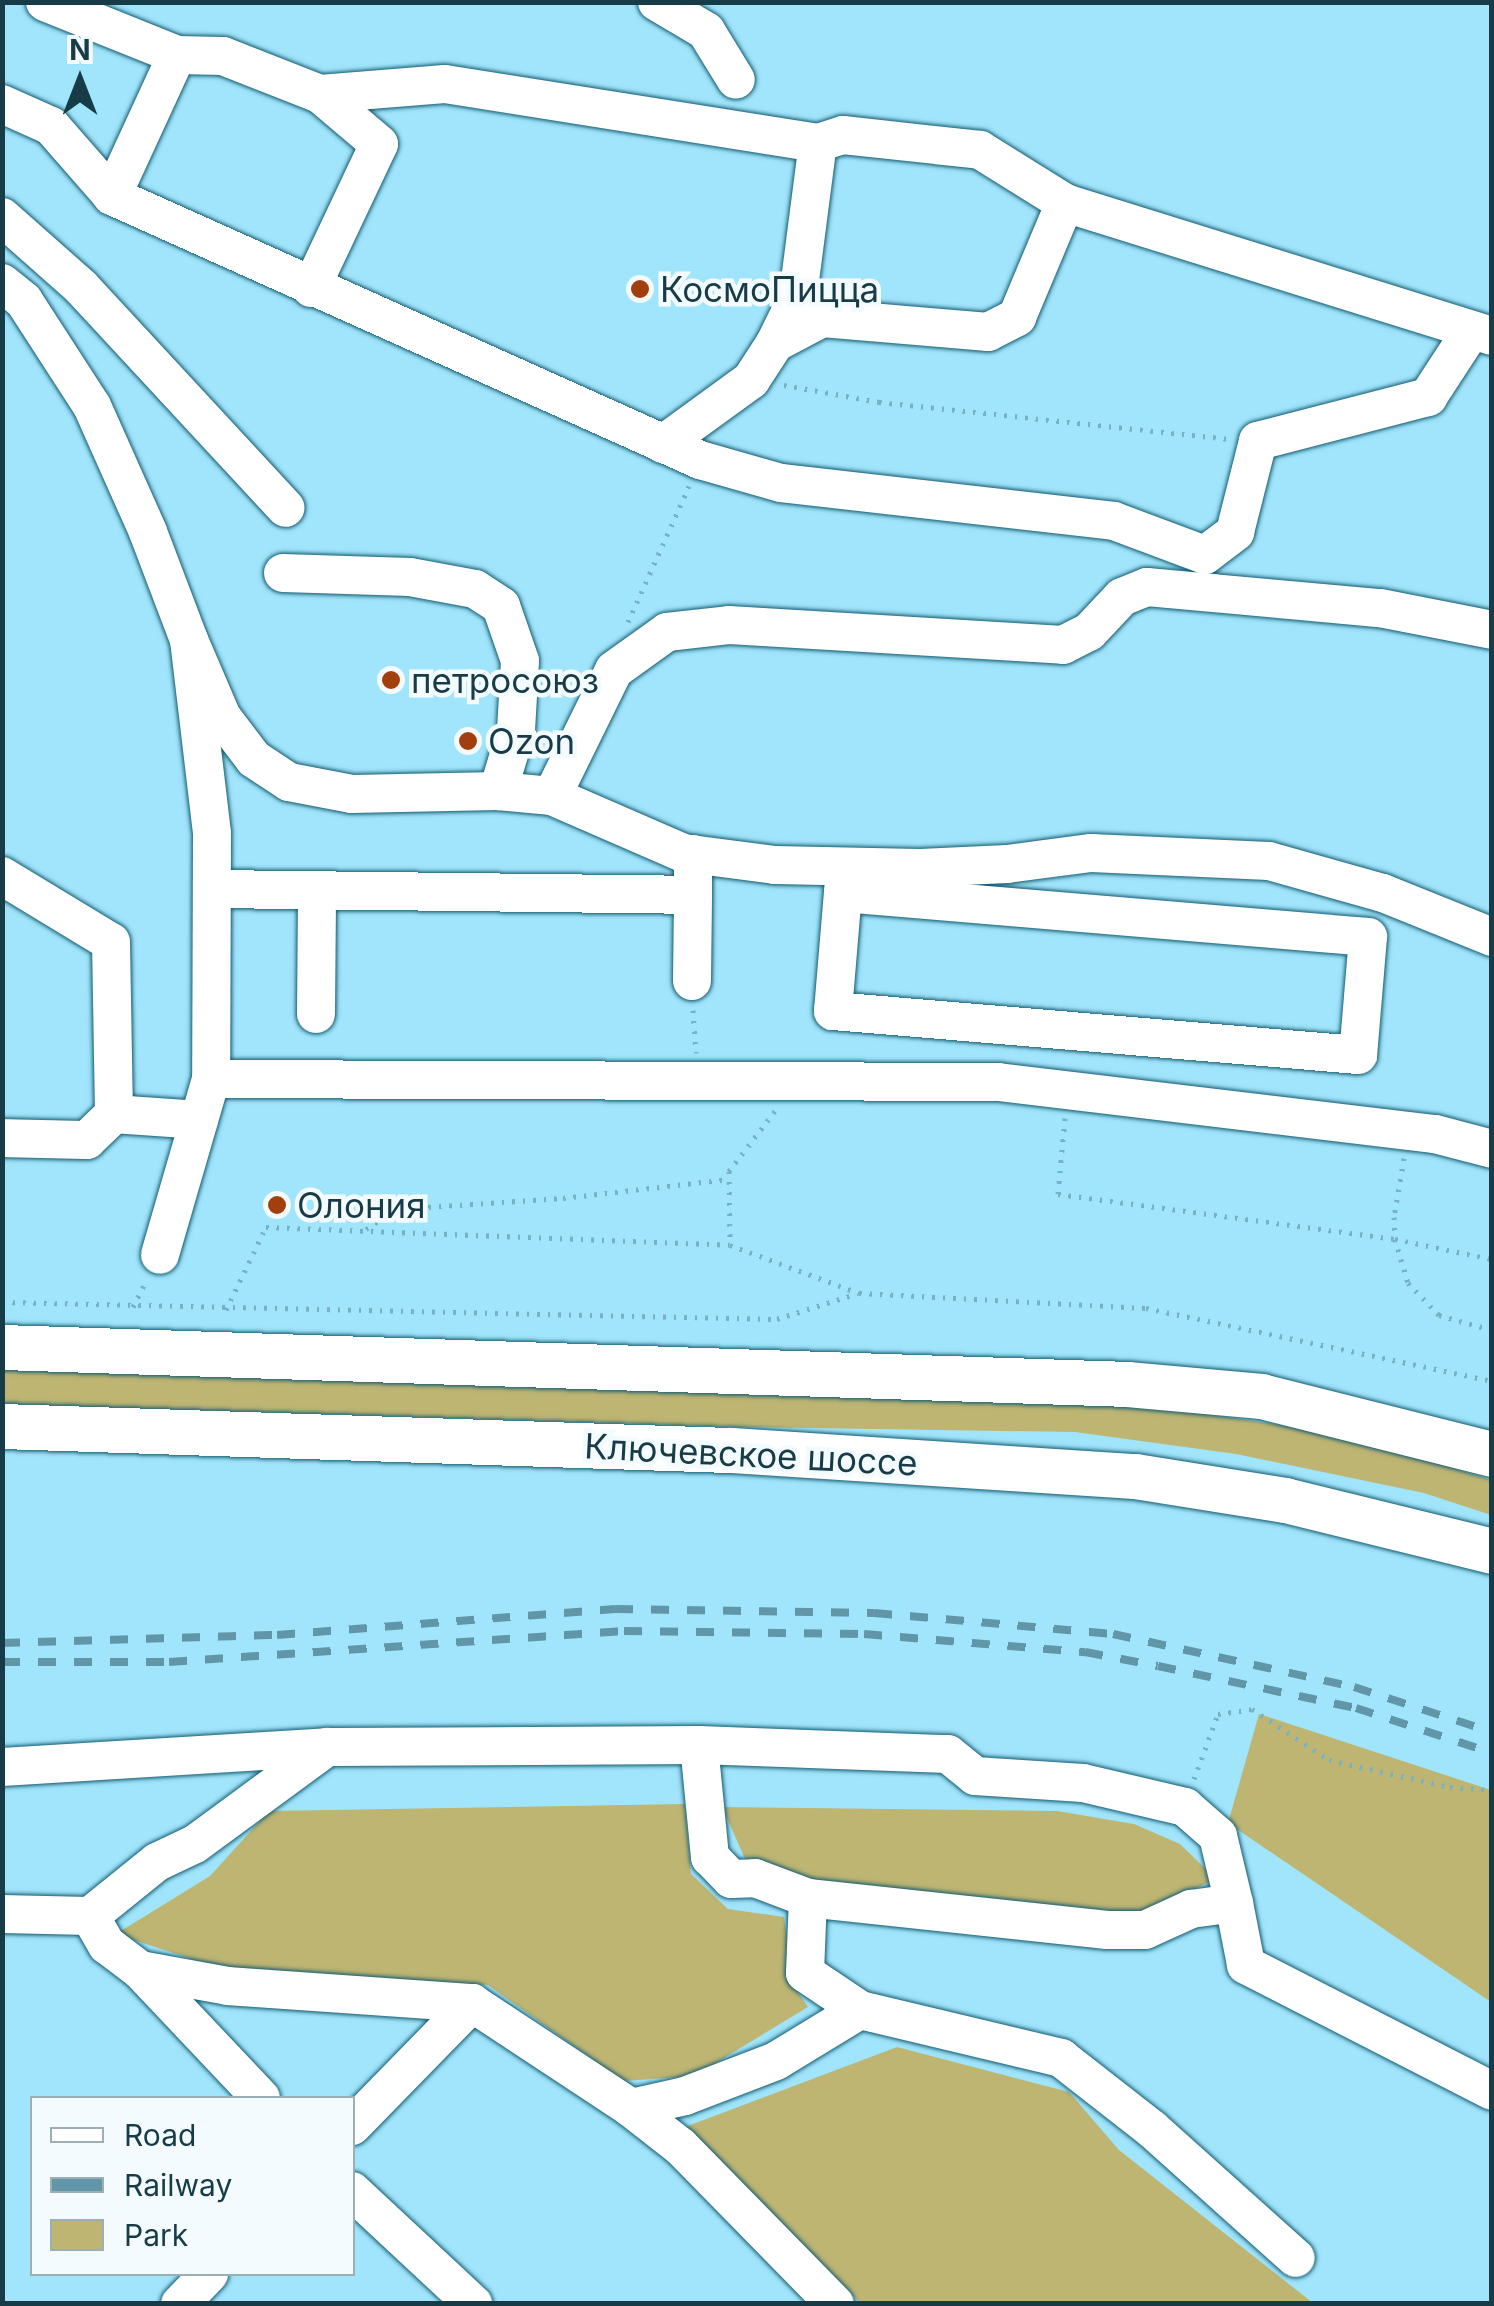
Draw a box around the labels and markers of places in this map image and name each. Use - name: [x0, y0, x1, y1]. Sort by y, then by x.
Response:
- place label: КосмоПицца: [660, 268, 879, 310]
- marker: КосмоПицца: [629, 278, 651, 300]
- place label: петросоюз: [411, 659, 599, 701]
- marker: петросоюз: [380, 669, 402, 691]
- place label: Ozon: [488, 720, 575, 762]
- marker: Ozon: [457, 730, 479, 752]
- place label: Олония: [297, 1184, 426, 1226]
- marker: Олония: [266, 1194, 288, 1216]

